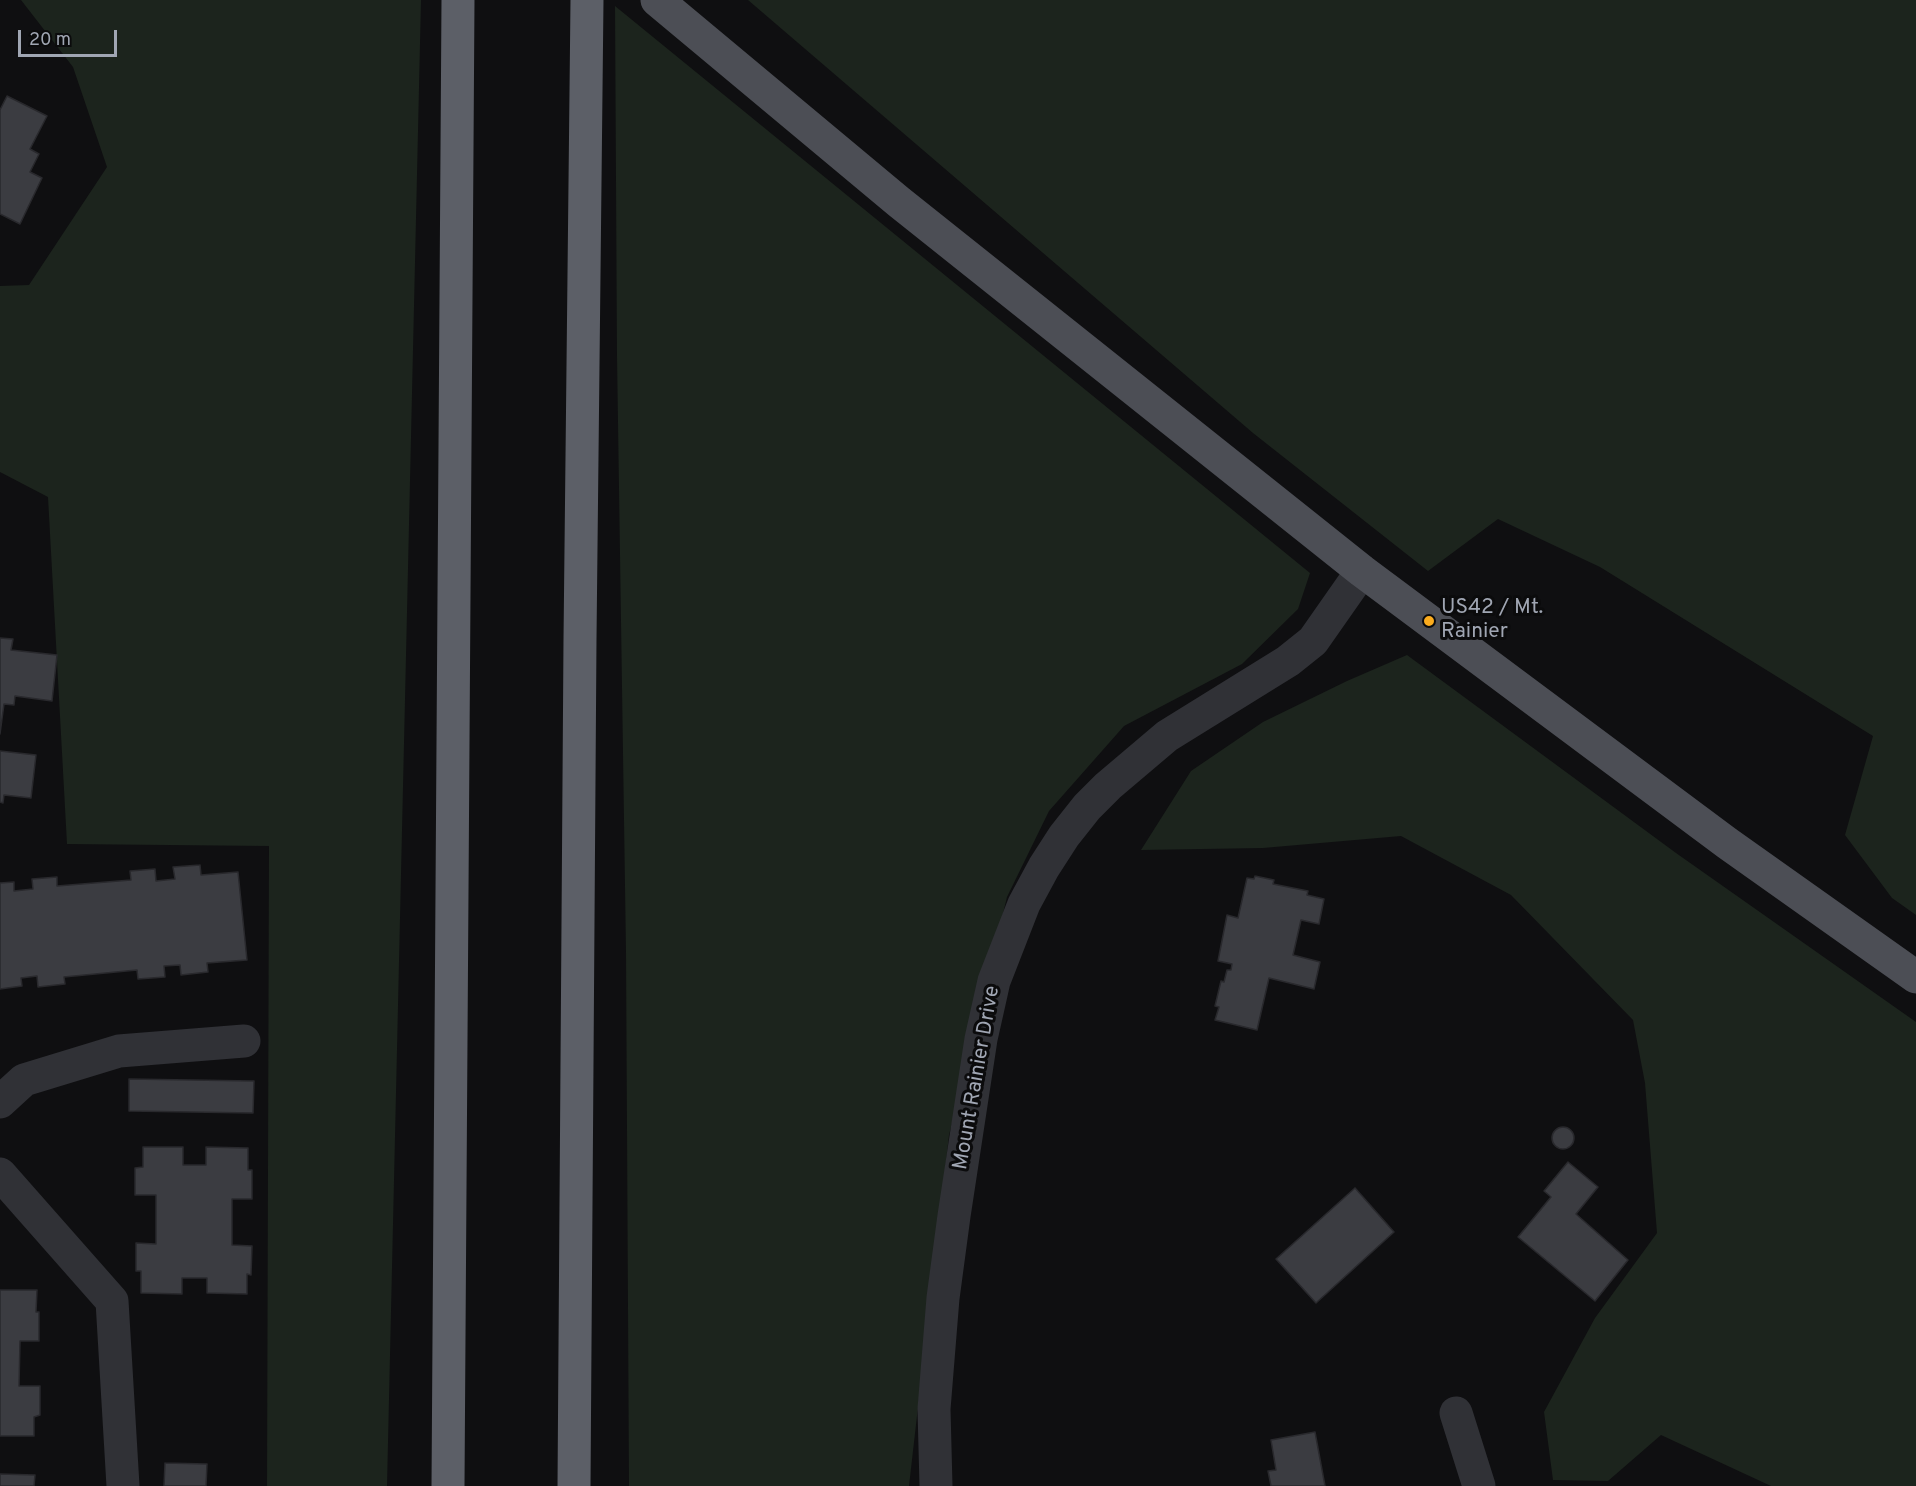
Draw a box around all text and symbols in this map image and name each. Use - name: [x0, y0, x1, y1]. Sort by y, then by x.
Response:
- scale bar: [21, 18, 120, 56]
- text: 20 m: [29, 29, 71, 52]
- place label: US42 / Mt. Rainier: [1441, 596, 1543, 646]
- marker: US42 / Mt. Rainier: [1422, 614, 1436, 628]
- street label: Mount Rainier Drive: [949, 984, 1007, 1172]

